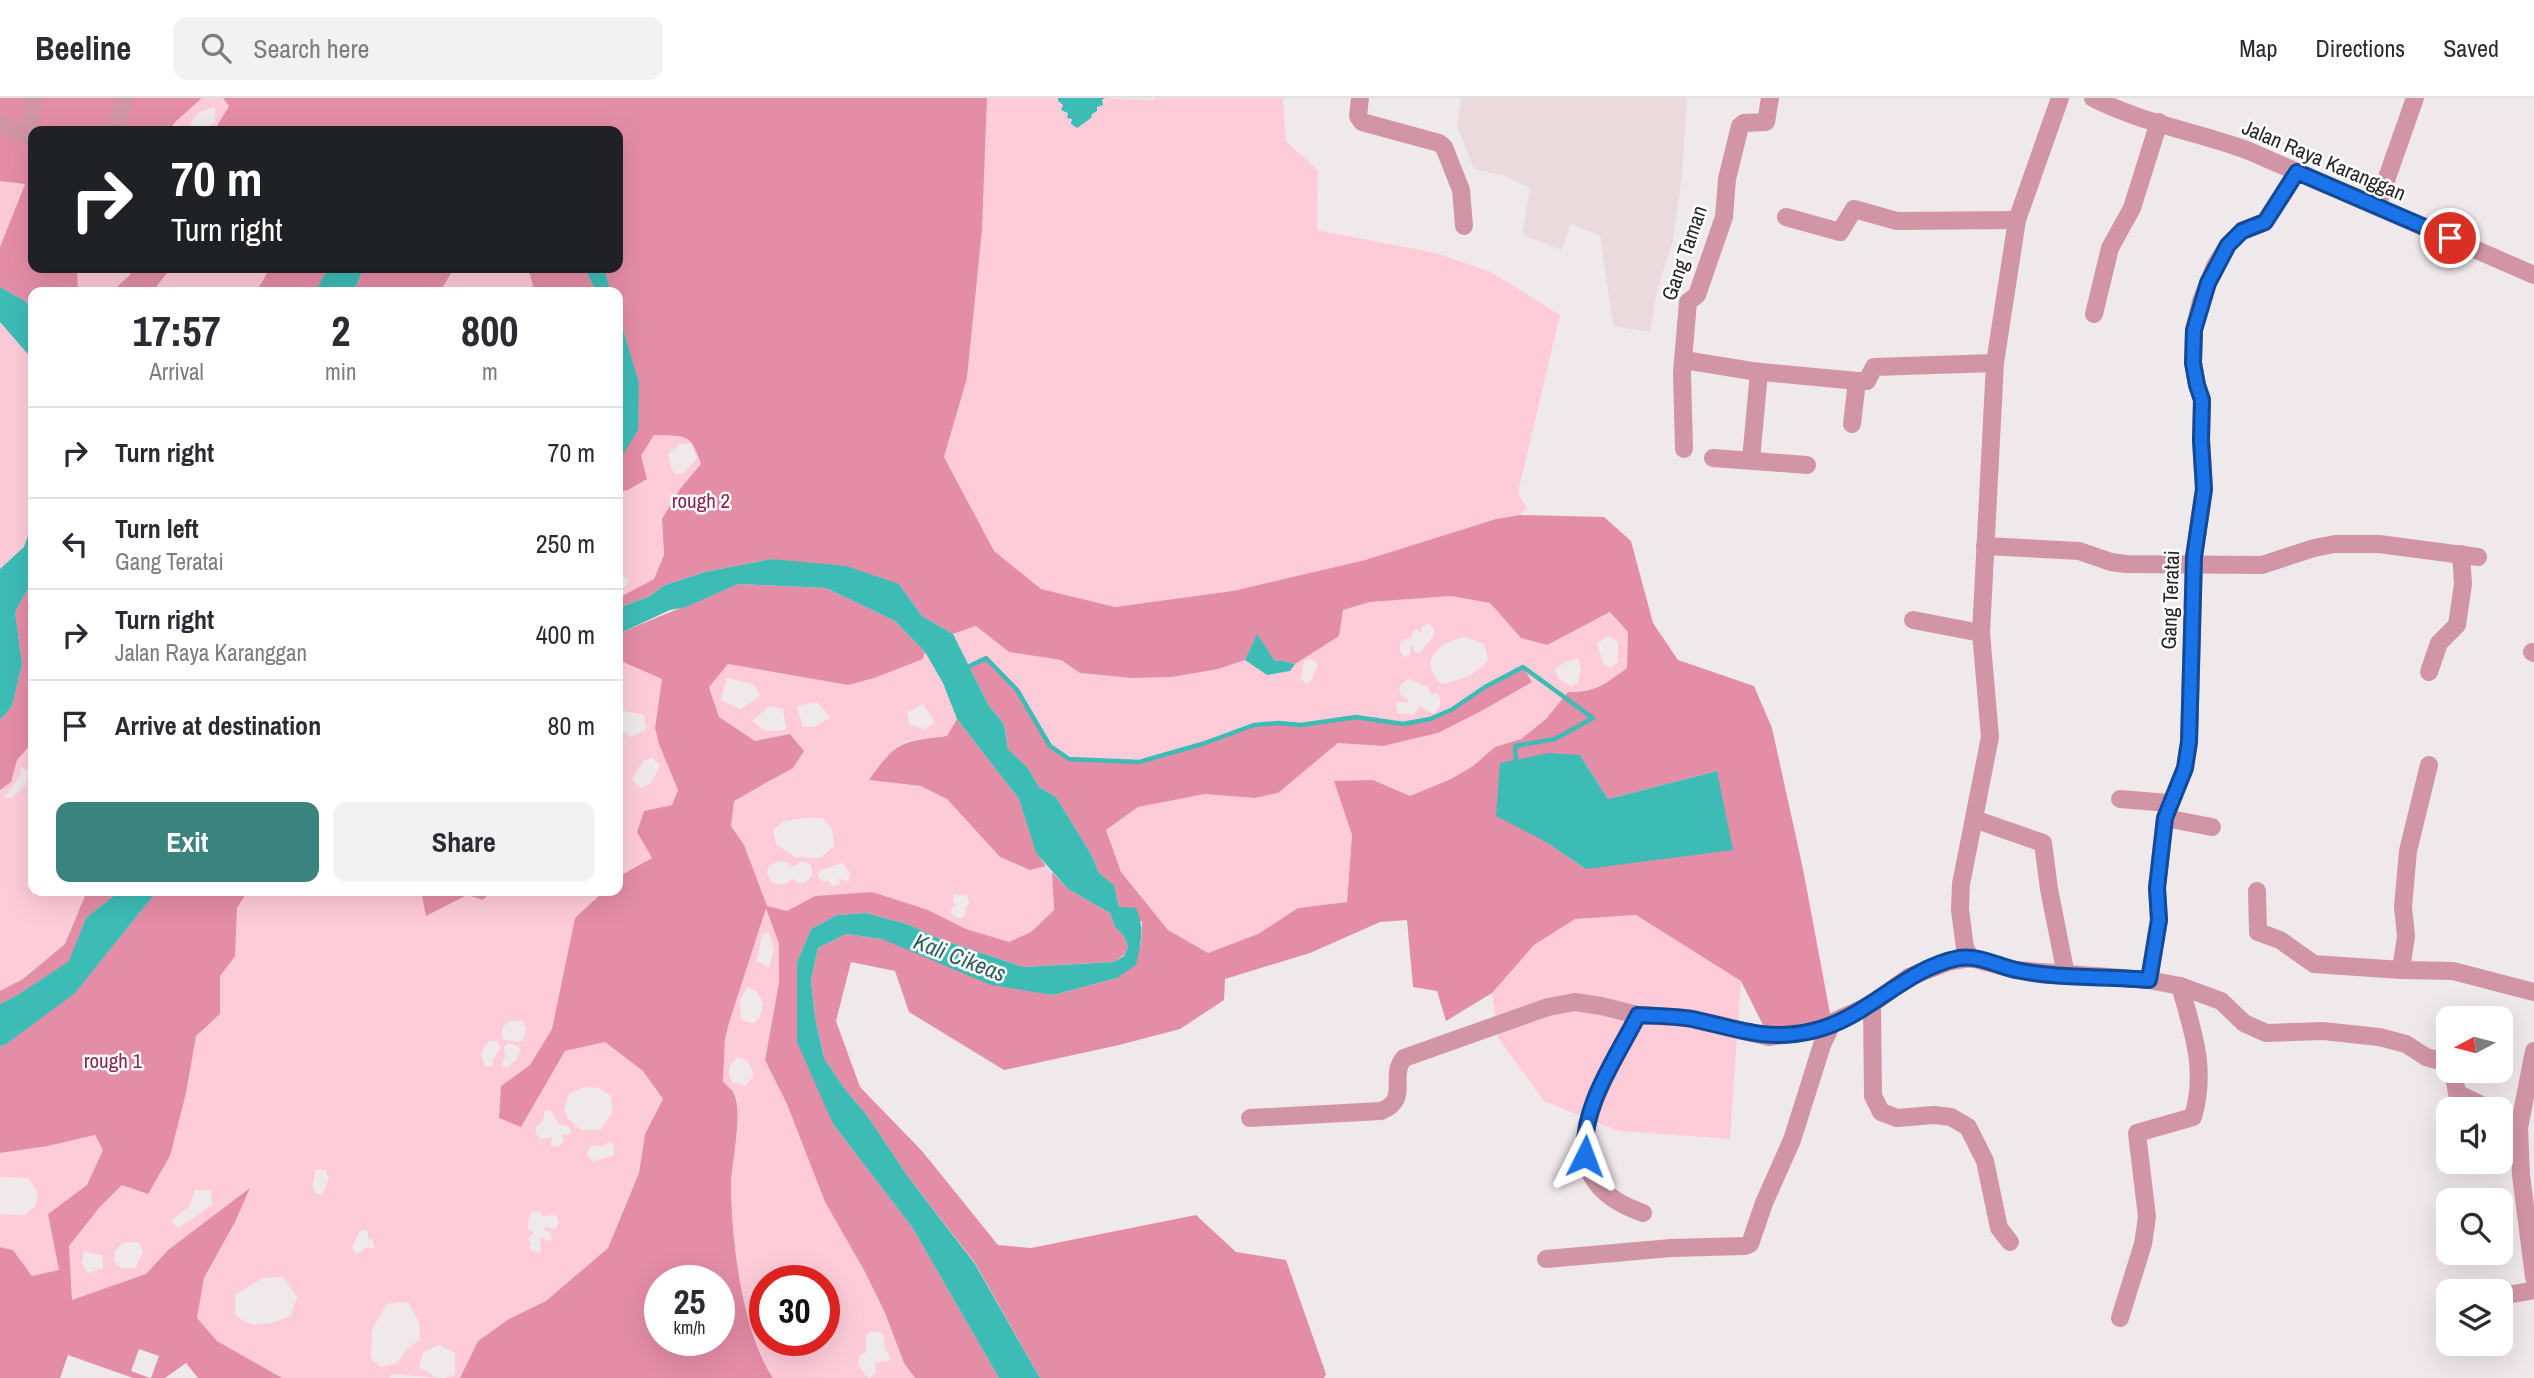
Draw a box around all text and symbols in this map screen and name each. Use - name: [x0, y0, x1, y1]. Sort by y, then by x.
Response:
- search box: [173, 17, 663, 80]
- text: Beeline: [35, 26, 131, 70]
- icon: search: [197, 29, 235, 67]
- text: Search here: [253, 31, 369, 66]
- text: Map: [2239, 32, 2277, 64]
- text: Directions: [2315, 32, 2405, 64]
- text: Saved: [2443, 32, 2499, 64]
- street label: Jalan Raya Karanggan: [2238, 112, 2410, 208]
- text: 70 m: [171, 145, 263, 211]
- icon: right: [56, 154, 147, 245]
- street label: Gang Taman: [1654, 202, 1714, 304]
- text: Turn right: [171, 208, 283, 251]
- pin: [2420, 208, 2480, 268]
- icon: arrive: [2431, 219, 2469, 257]
- text: 17:57: [133, 303, 221, 359]
- text: 2: [331, 303, 350, 359]
- text: 800: [461, 303, 519, 359]
- text: Arrival: [149, 356, 204, 387]
- text: min: [325, 356, 357, 387]
- text: m: [482, 356, 498, 387]
- icon: right: [56, 434, 94, 472]
- text: Turn right: [115, 435, 214, 470]
- text: 70 m: [548, 435, 595, 470]
- park label: rough 2: [672, 486, 730, 515]
- text: Turn left: [115, 511, 199, 546]
- icon: left: [56, 525, 94, 563]
- text: 250 m: [536, 526, 595, 561]
- text: Gang Teratai: [115, 546, 224, 577]
- street label: Gang Teratai: [2154, 550, 2186, 650]
- text: Turn right: [115, 602, 214, 637]
- icon: right: [56, 616, 94, 654]
- text: 400 m: [536, 617, 595, 652]
- text: Jalan Raya Karanggan: [115, 637, 307, 668]
- icon: arrive: [56, 707, 94, 745]
- text: Arrive at destination: [115, 708, 321, 743]
- text: 80 m: [548, 708, 595, 743]
- button: Exit: [56, 802, 319, 882]
- button: Share: [333, 802, 595, 882]
- water label: Kali Cikeas: [909, 925, 1011, 989]
- north arrow: [2436, 1006, 2513, 1083]
- map controls: [2436, 1006, 2513, 1356]
- park label: rough 1: [84, 1046, 143, 1075]
- button: sound: [2436, 1097, 2513, 1174]
- position arrow: [1548, 1119, 1622, 1193]
- button: search: [2436, 1188, 2513, 1265]
- speed limit sign: 30: [749, 1265, 840, 1356]
- text: 25: [674, 1278, 705, 1325]
- button: layers: [2436, 1279, 2513, 1356]
- text: km/h: [674, 1315, 706, 1340]

